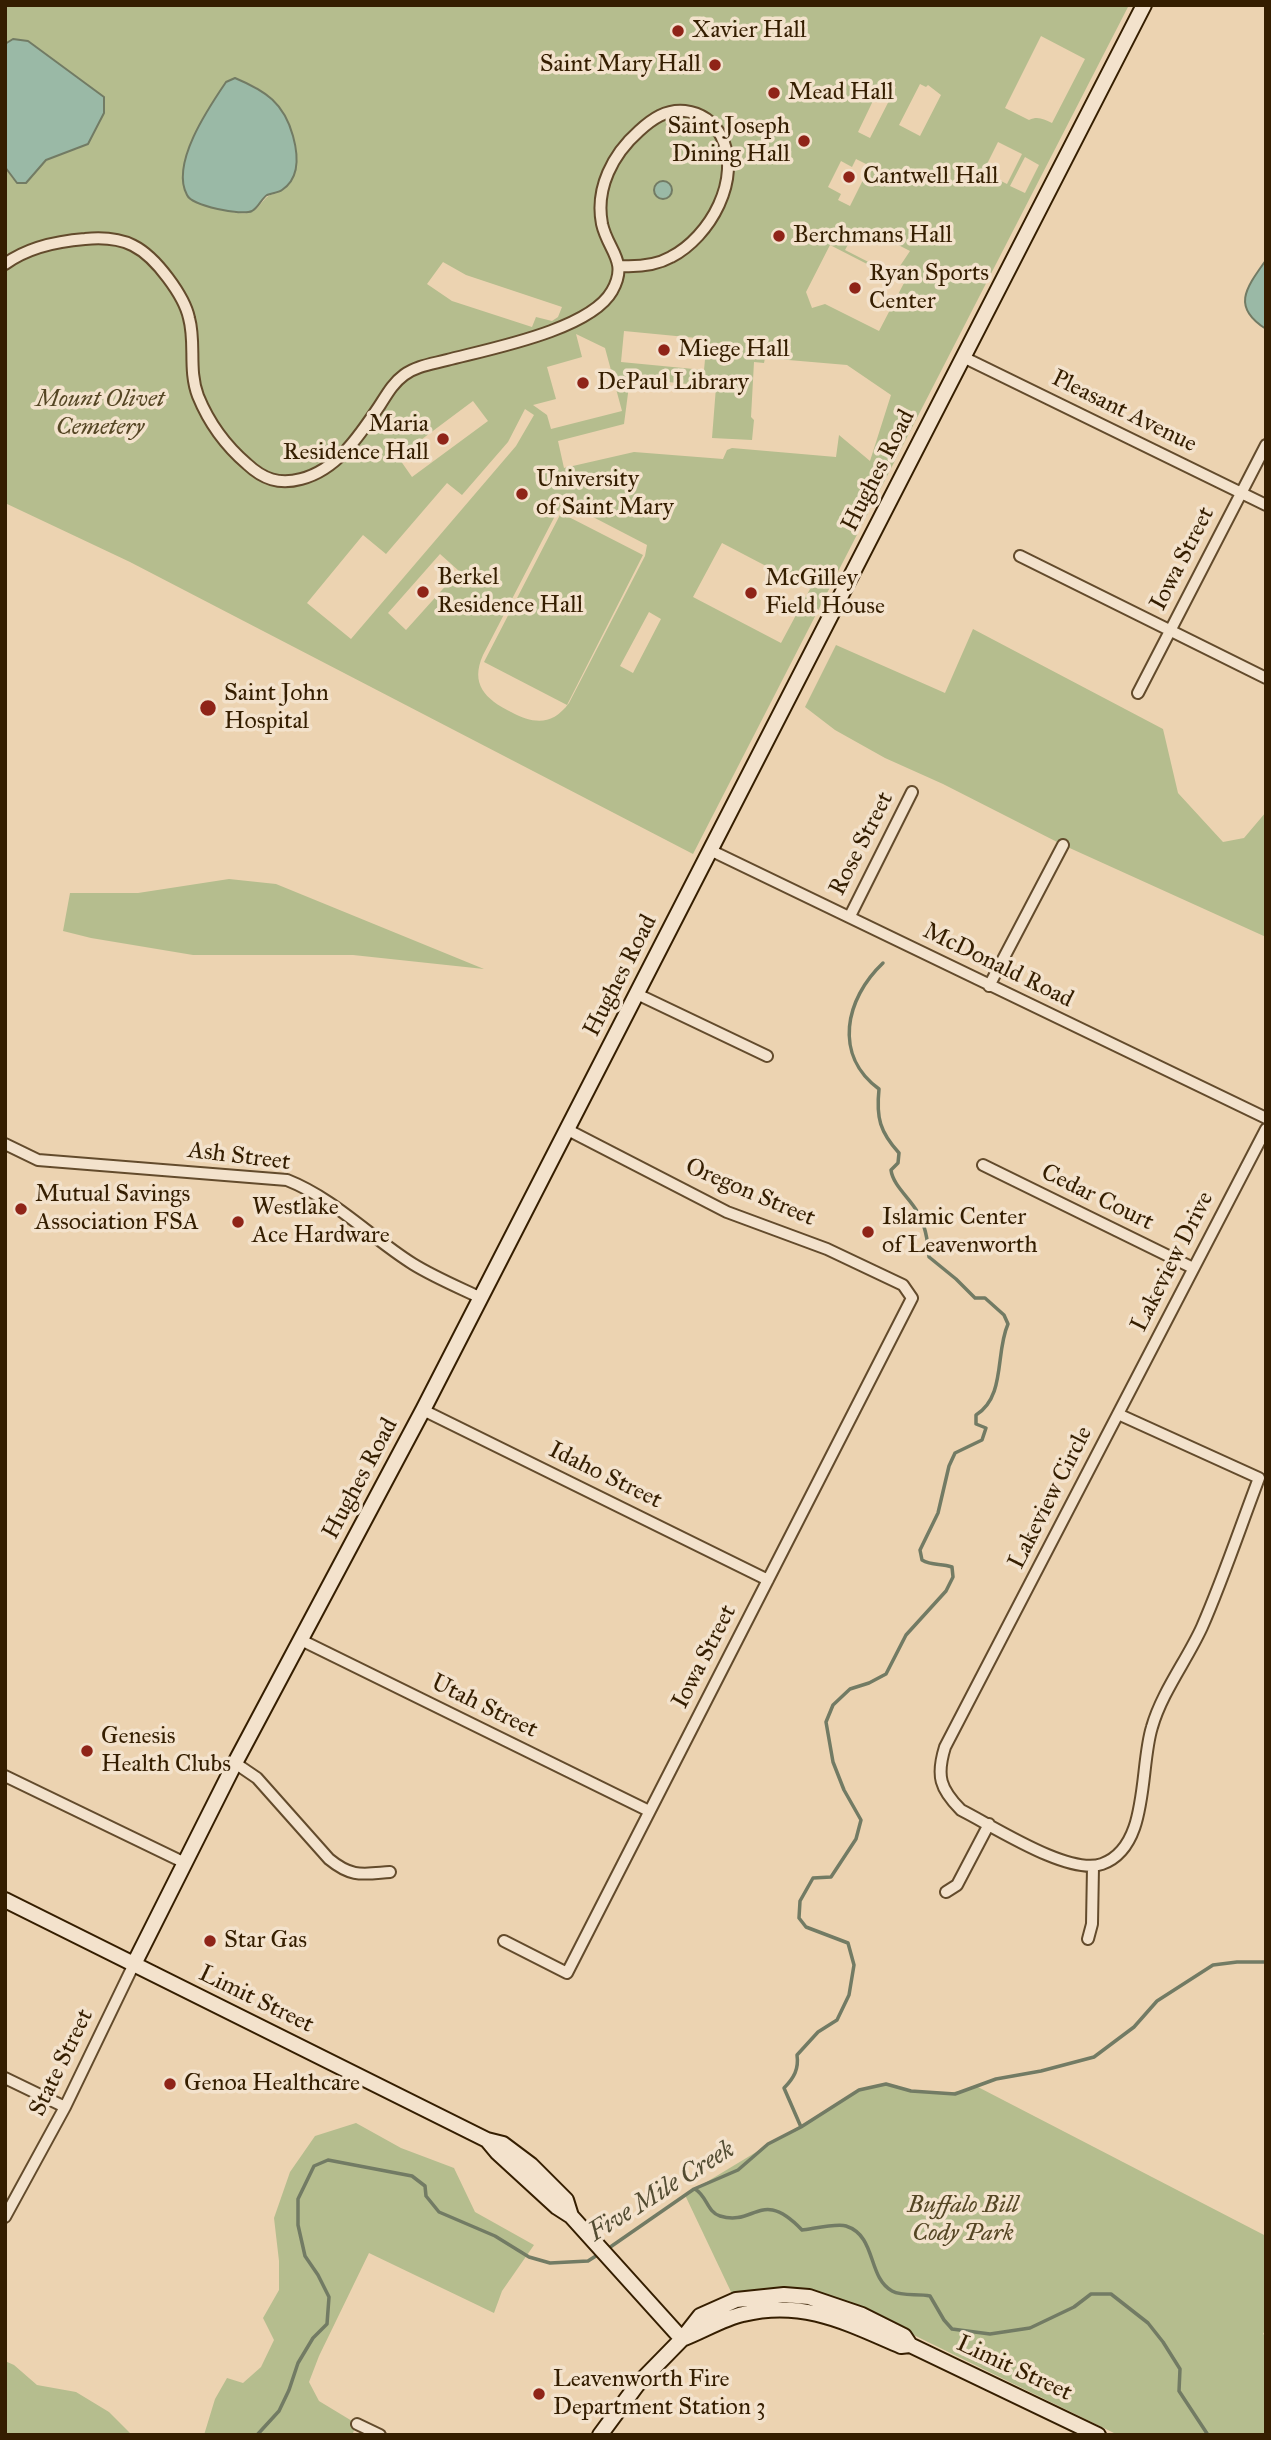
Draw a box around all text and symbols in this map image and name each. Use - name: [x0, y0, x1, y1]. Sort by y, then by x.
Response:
- place label: Xavier Hall: [692, 17, 807, 45]
- marker: Xavier Hall: [670, 23, 686, 39]
- place label: Saint Mary Hall: [540, 51, 701, 79]
- marker: Saint Mary Hall: [707, 57, 723, 73]
- place label: Mead Hall: [788, 79, 894, 107]
- marker: Mead Hall: [766, 85, 782, 101]
- place label: Saint Joseph Dining Hall: [668, 113, 790, 169]
- marker: Saint Joseph Dining Hall: [796, 133, 812, 149]
- place label: Cantwell Hall: [863, 163, 998, 191]
- marker: Cantwell Hall: [841, 169, 857, 185]
- place label: Berchmans Hall: [793, 222, 952, 250]
- marker: Berchmans Hall: [771, 228, 787, 244]
- place label: Ryan Sports Center: [869, 260, 989, 316]
- marker: Ryan Sports Center: [847, 280, 863, 296]
- place label: Miege Hall: [678, 336, 789, 364]
- marker: Miege Hall: [656, 342, 672, 358]
- street label: Pleasant Avenue: [1047, 364, 1201, 460]
- place label: DePaul Library: [597, 369, 749, 397]
- marker: DePaul Library: [575, 375, 591, 391]
- park label: Mount Olivet Cemetery: [36, 386, 164, 442]
- street label: Hughes Road: [836, 405, 922, 537]
- place label: Maria Residence Hall: [283, 411, 429, 467]
- marker: Maria Residence Hall: [435, 431, 451, 447]
- place label: University of Saint Mary: [536, 466, 674, 522]
- marker: University of Saint Mary: [514, 486, 530, 502]
- street label: Iowa Street: [1145, 502, 1221, 616]
- place label: Berkel Residence Hall: [437, 564, 583, 620]
- place label: McGilley Field House: [765, 565, 885, 621]
- marker: Berkel Residence Hall: [415, 584, 431, 600]
- marker: McGilley Field House: [743, 585, 759, 601]
- place label: Saint John Hospital: [224, 680, 329, 736]
- marker: Saint John Hospital: [198, 698, 218, 718]
- street label: Rose Street: [824, 787, 900, 901]
- street label: Hughes Road: [578, 910, 664, 1042]
- street label: McDonald Road: [918, 917, 1078, 1015]
- street label: Ash Street: [186, 1136, 292, 1178]
- street label: Oregon Street: [681, 1153, 819, 1233]
- street label: Cedar Court: [1036, 1158, 1158, 1238]
- place label: Mutual Savings Association FSA: [35, 1181, 199, 1237]
- street label: Lakeview Drive: [1125, 1187, 1221, 1337]
- place label: Westlake Ace Hardware: [252, 1194, 390, 1250]
- marker: Mutual Savings Association FSA: [13, 1201, 29, 1217]
- place label: Islamic Center of Leavenworth: [882, 1204, 1038, 1260]
- marker: Westlake Ace Hardware: [230, 1214, 246, 1230]
- marker: Islamic Center of Leavenworth: [860, 1224, 876, 1240]
- street label: Hughes Road: [317, 1414, 405, 1544]
- street label: Lakeview Circle: [1003, 1422, 1099, 1574]
- street label: Idaho Street: [544, 1436, 666, 1516]
- street label: Iowa Street: [667, 1600, 743, 1714]
- street label: Utah Street: [426, 1669, 542, 1745]
- place label: Genesis Health Clubs: [101, 1723, 231, 1779]
- marker: Genesis Health Clubs: [79, 1743, 95, 1759]
- place label: Star Gas: [224, 1927, 307, 1955]
- marker: Star Gas: [202, 1933, 218, 1949]
- street label: Limit Street: [194, 1960, 318, 2040]
- street label: State Street: [24, 2005, 100, 2121]
- place label: Genoa Healthcare: [184, 2070, 360, 2098]
- marker: Genoa Healthcare: [162, 2076, 178, 2092]
- water label: Five Mile Creek: [583, 2135, 741, 2249]
- park label: Buffalo Bill Cody Park: [908, 2192, 1018, 2248]
- street label: Limit Street: [952, 2330, 1076, 2408]
- place label: Leavenworth Fire Department Station 3: [553, 2366, 766, 2422]
- marker: Leavenworth Fire Department Station 3: [531, 2386, 547, 2402]

